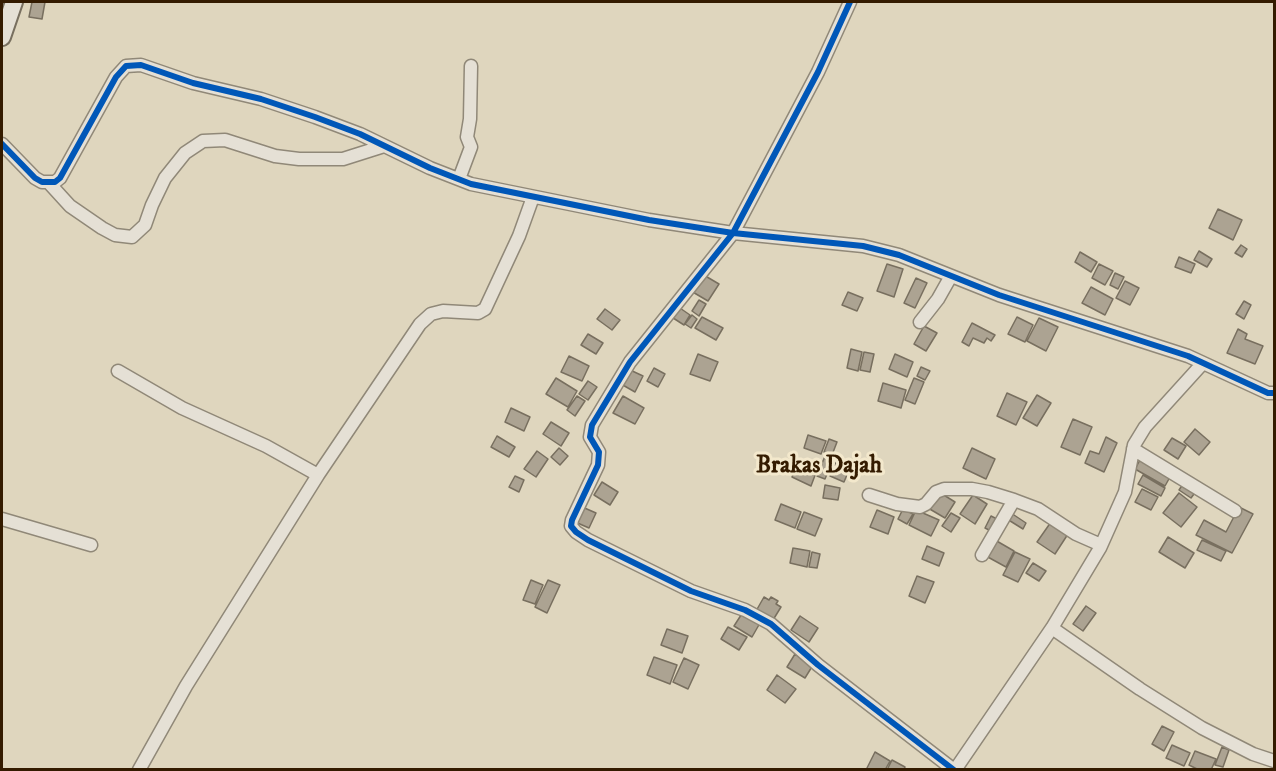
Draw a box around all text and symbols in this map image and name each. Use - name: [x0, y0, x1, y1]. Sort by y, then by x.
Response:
- district label: Brakas Dajah: [756, 453, 882, 481]

